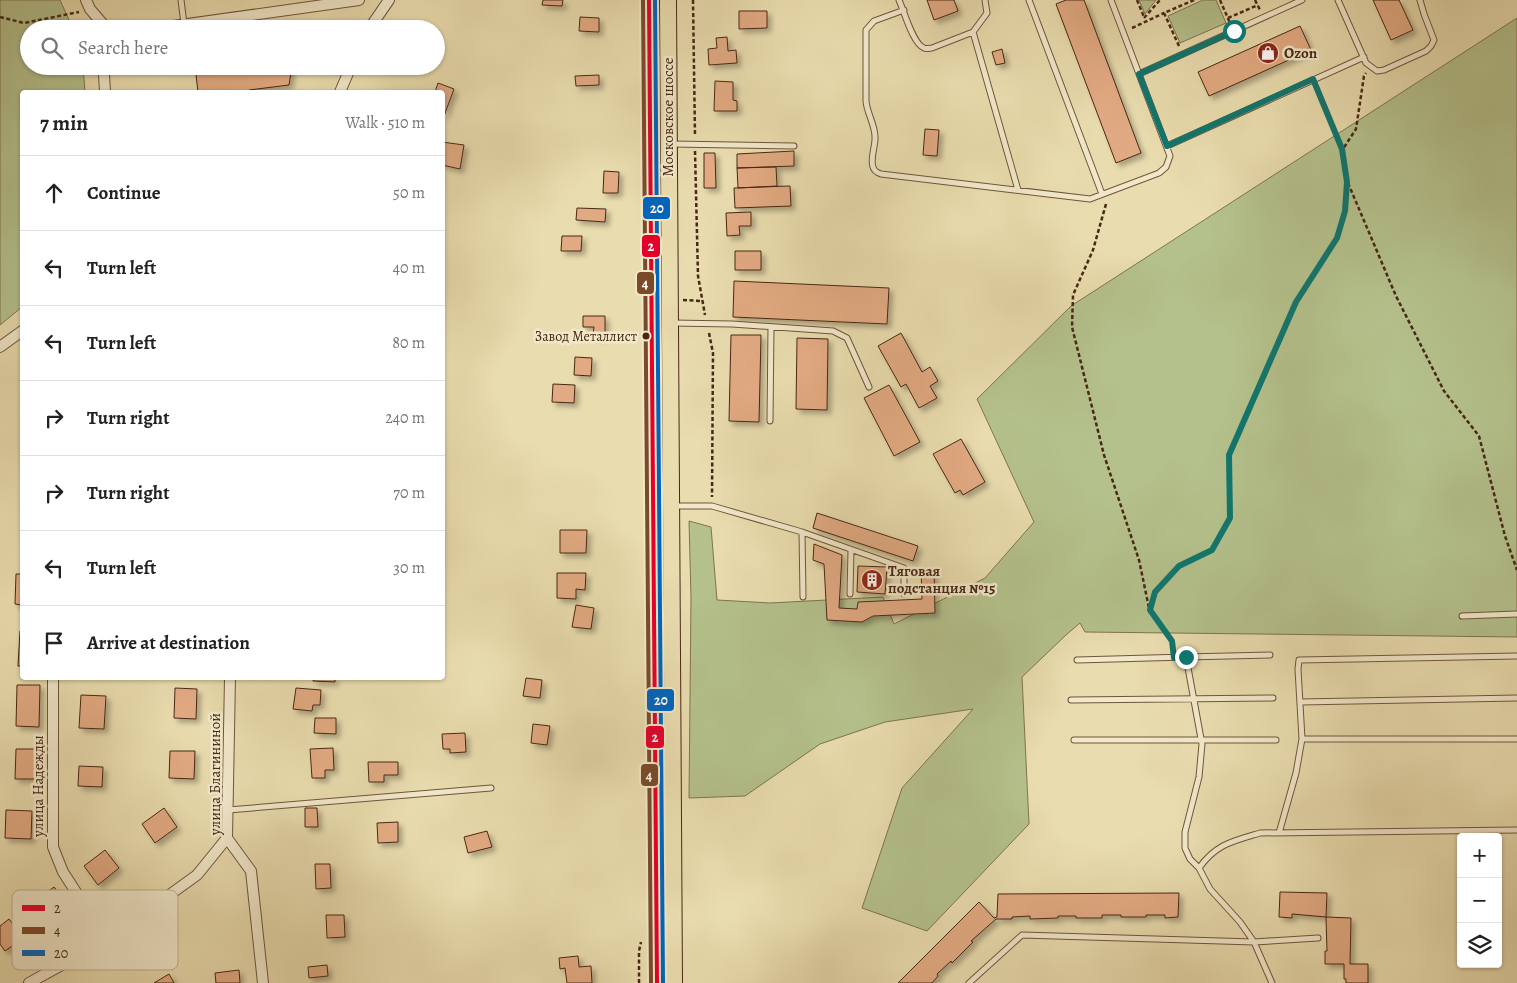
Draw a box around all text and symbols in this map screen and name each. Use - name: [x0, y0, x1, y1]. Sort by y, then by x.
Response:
- search box: [20, 20, 445, 75]
- route start: [1223, 20, 1246, 43]
- icon: search: [38, 34, 66, 62]
- text: Search here: [78, 35, 168, 61]
- shop icon: Ozon: [1256, 41, 1280, 65]
- place label: Ozon: [1284, 43, 1318, 63]
- street label: Московское шоссе: [658, 57, 678, 177]
- text: 7 min: [40, 109, 88, 137]
- text: Walk · 510 m: [345, 112, 425, 134]
- icon: ahead: [40, 179, 68, 207]
- text: Continue: [87, 180, 161, 206]
- text: 50 m: [393, 182, 425, 204]
- line badge: 20: [642, 196, 671, 220]
- text: 20: [650, 199, 664, 218]
- line badge: 2: [641, 234, 661, 258]
- text: 2: [648, 237, 655, 256]
- icon: left: [40, 254, 68, 282]
- text: Turn left: [87, 255, 156, 281]
- text: 40 m: [393, 257, 425, 279]
- line badge: 4: [636, 271, 655, 295]
- text: 4: [642, 274, 649, 293]
- place label: Завод Металлист: [535, 327, 637, 346]
- icon: left: [40, 329, 68, 357]
- text: Turn left: [87, 330, 156, 356]
- marker: Завод Металлист: [641, 331, 651, 341]
- text: 80 m: [392, 332, 425, 354]
- icon: right: [40, 404, 68, 432]
- text: Turn right: [87, 405, 169, 431]
- text: 240 m: [385, 407, 425, 429]
- icon: right: [40, 479, 68, 507]
- text: Turn right: [87, 480, 169, 506]
- text: 70 m: [393, 482, 425, 504]
- icon: left: [40, 554, 68, 582]
- text: Turn left: [87, 555, 156, 581]
- text: 30 m: [393, 557, 425, 579]
- place label: Тяговая подстанция №15: [888, 561, 995, 598]
- building icon: Тяговая подстанция №15: [860, 568, 884, 592]
- icon: arrive: [40, 629, 68, 657]
- text: Arrive at destination: [87, 630, 250, 656]
- route end: [1175, 646, 1198, 669]
- line badge: 20: [646, 688, 675, 712]
- text: 20: [654, 691, 668, 710]
- street label: улица Благининой: [205, 713, 225, 836]
- line badge: 2: [645, 725, 665, 749]
- text: 2: [652, 728, 659, 747]
- street label: улица Надежды: [28, 735, 48, 838]
- line badge: 4: [640, 763, 659, 787]
- text: 4: [646, 766, 653, 785]
- map controls: [1457, 833, 1502, 968]
- button: +: [1457, 833, 1502, 878]
- button: −: [1457, 878, 1502, 923]
- legend: [12, 890, 178, 970]
- text: 2: [54, 899, 61, 918]
- text: 4: [54, 921, 60, 940]
- button: layers: [1457, 923, 1502, 968]
- text: 20: [54, 944, 68, 963]

